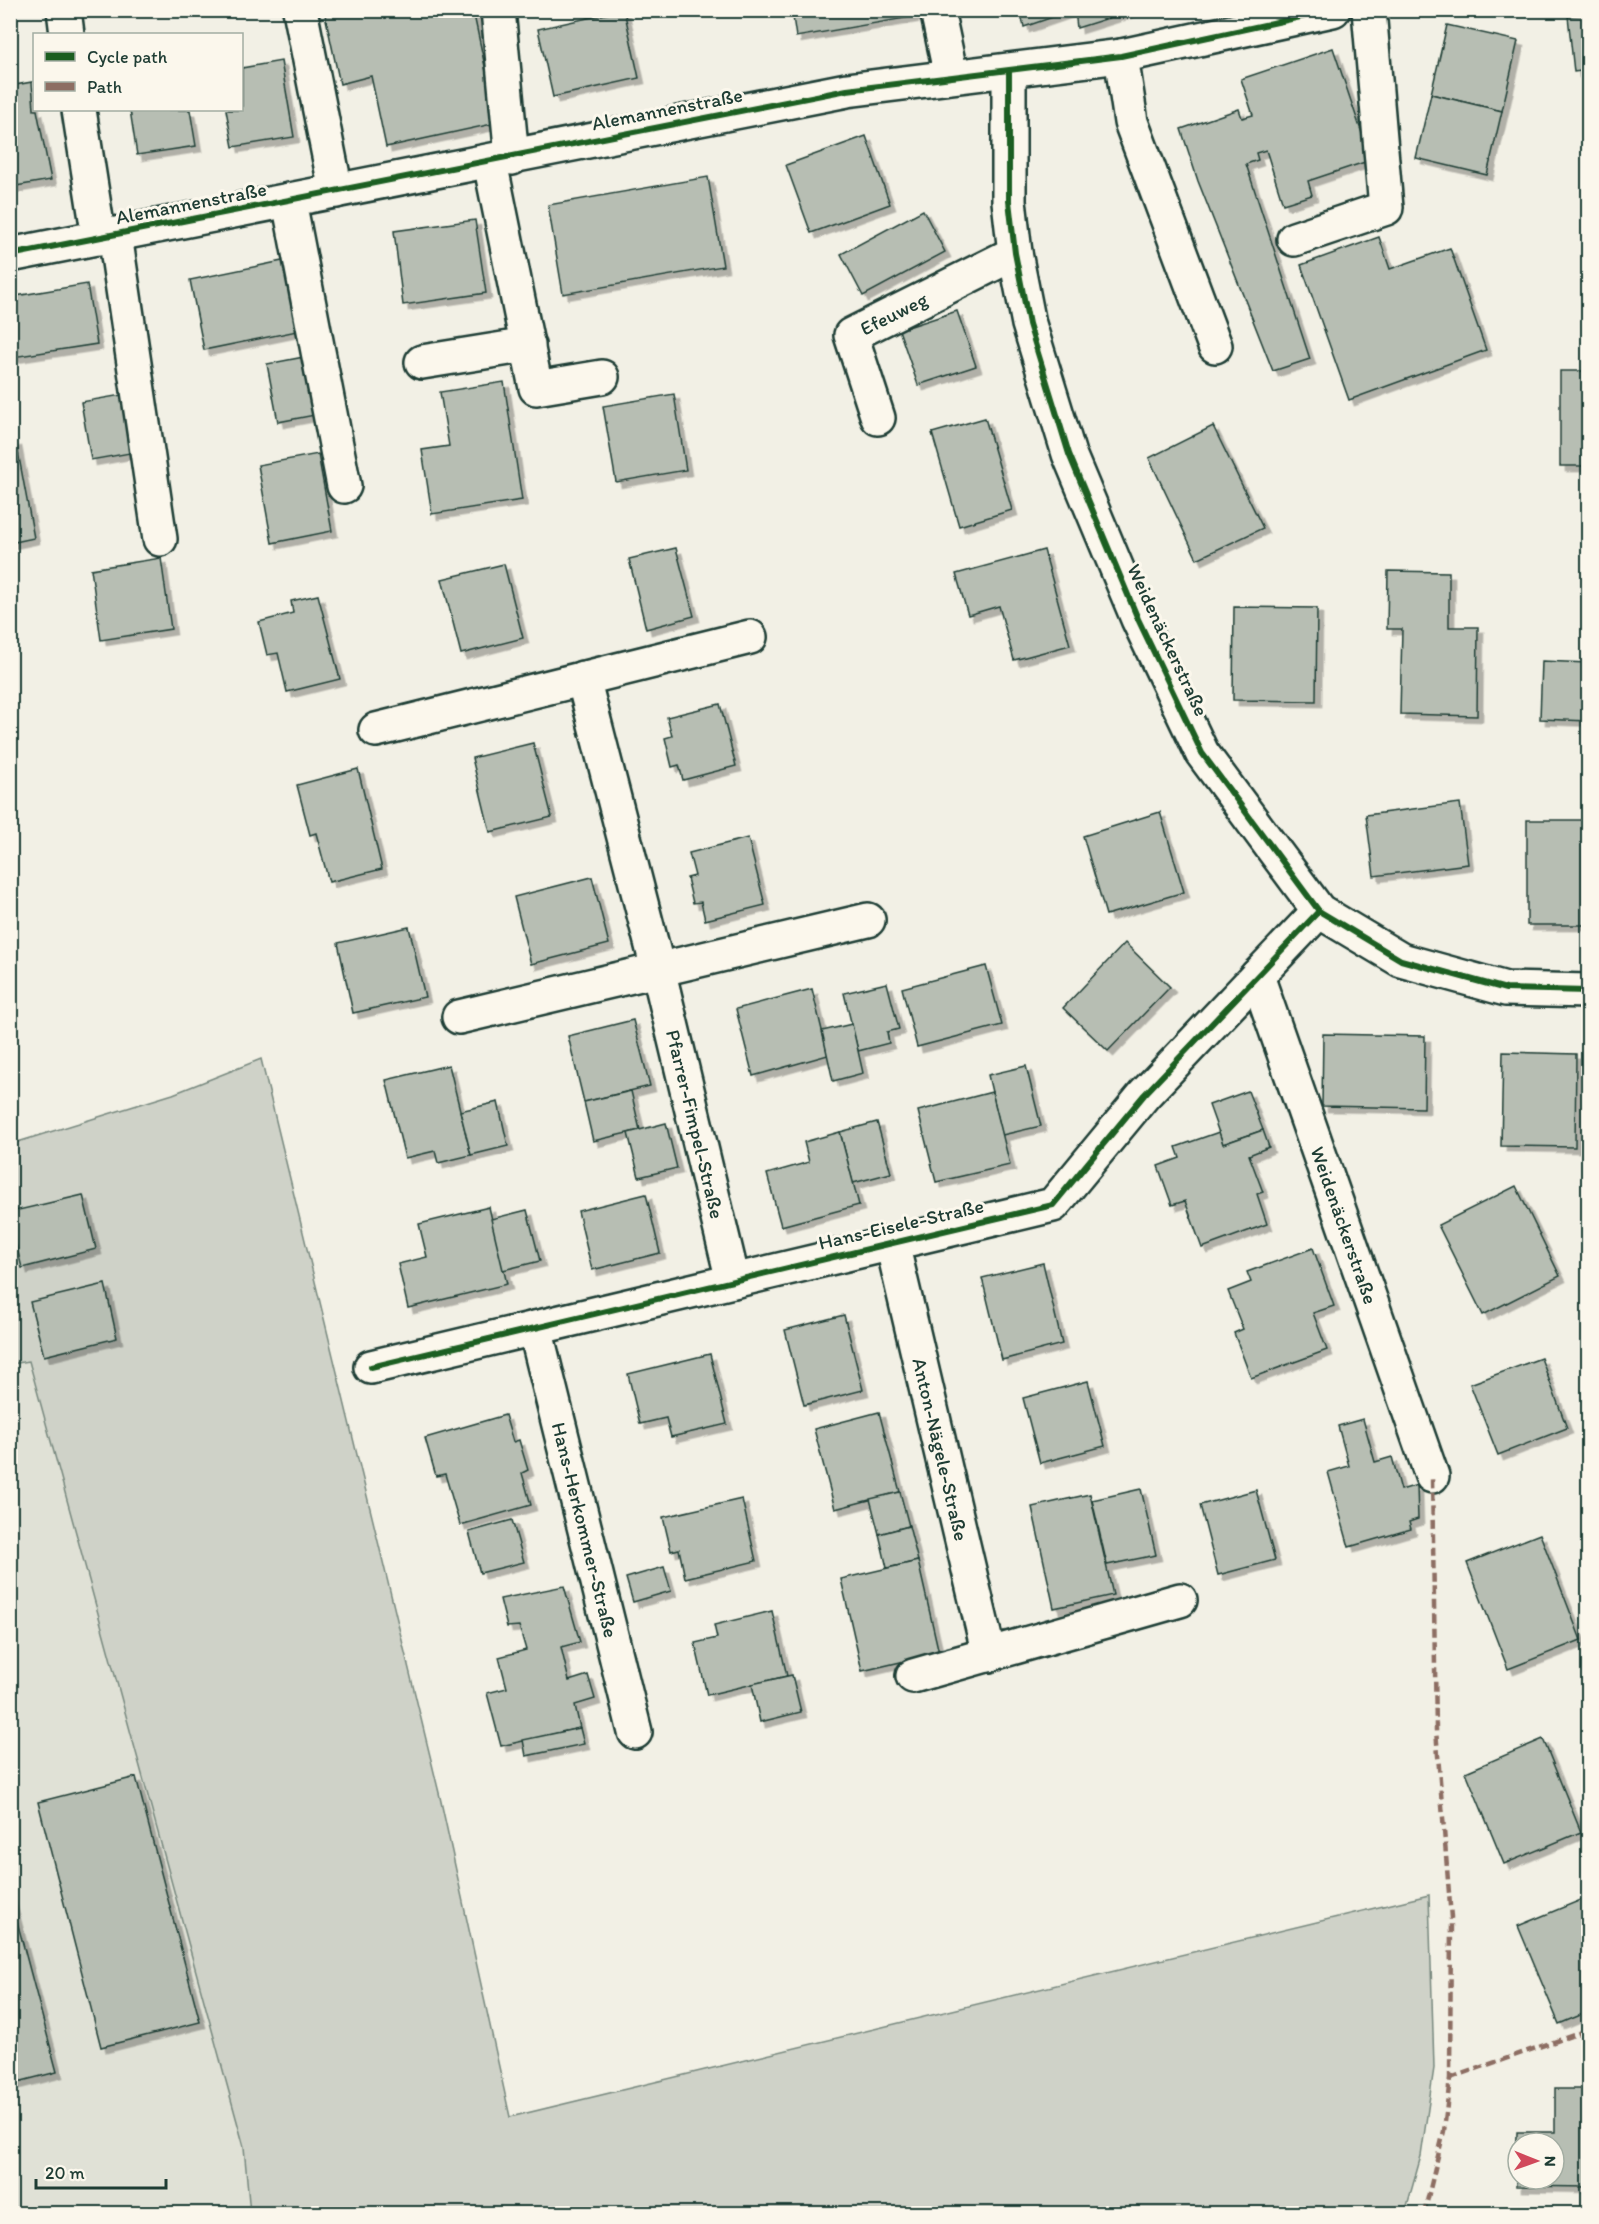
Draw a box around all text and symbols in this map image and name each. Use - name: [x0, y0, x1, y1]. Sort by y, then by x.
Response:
- legend: [33, 33, 243, 111]
- text: Cycle path: [87, 46, 168, 68]
- text: Path: [87, 76, 122, 98]
- street label: Alemannenstraße: [590, 83, 744, 135]
- street label: Alemannenstraße: [114, 177, 268, 229]
- street label: Efeuweg: [856, 286, 932, 341]
- street label: Weidenäckerstraße: [1122, 560, 1214, 720]
- street label: Pfarrer-Fimpel-Straße: [661, 1027, 730, 1221]
- street label: Weidenäckerstraße: [1306, 1143, 1383, 1307]
- street label: Hans-Eisele-Straße: [816, 1193, 986, 1255]
- street label: Anton-Nägele-Straße: [907, 1356, 974, 1543]
- street label: Hans-Herkommer-Straße: [547, 1420, 623, 1640]
- north arrow: [1506, 2131, 1566, 2191]
- scale bar: [36, 2152, 166, 2190]
- text: N: [1541, 2156, 1560, 2167]
- text: 20 m: [45, 2162, 85, 2184]

